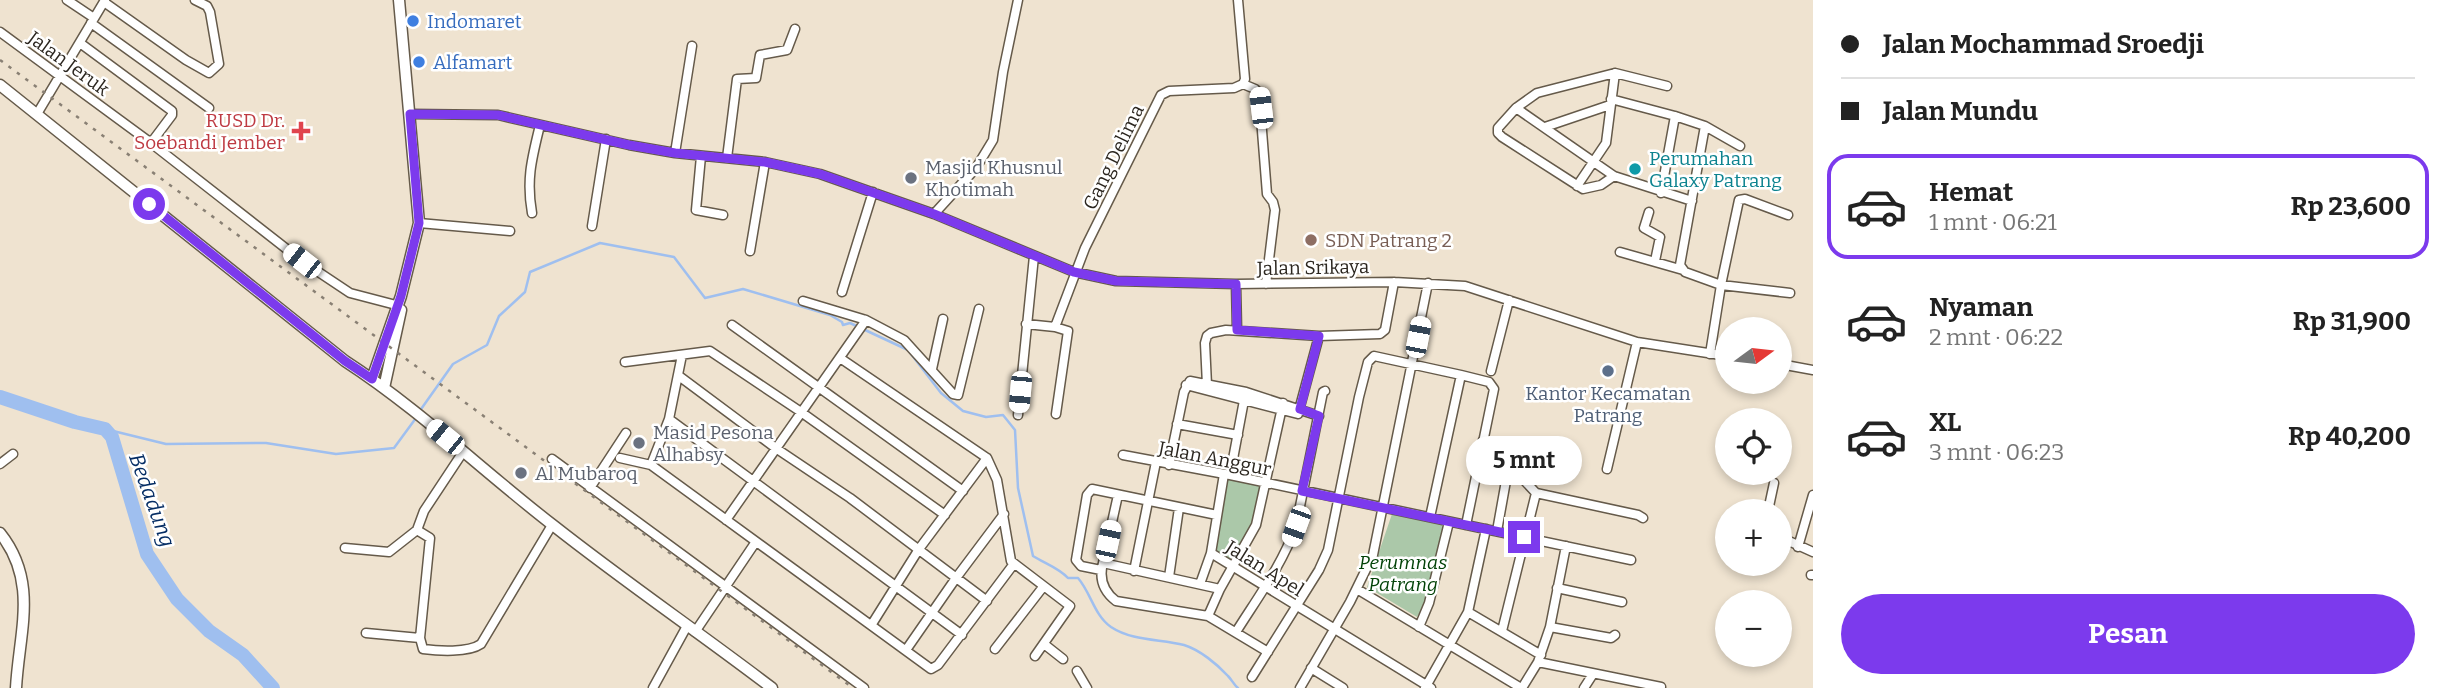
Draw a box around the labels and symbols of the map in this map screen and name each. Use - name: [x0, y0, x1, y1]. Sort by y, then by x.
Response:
- place label: Indomaret: [427, 10, 522, 33]
- marker: Indomaret: [405, 13, 421, 29]
- street label: Jalan Jeruk: [23, 26, 114, 101]
- place label: Alfamart: [433, 51, 512, 74]
- marker: Alfamart: [411, 54, 427, 70]
- car: [1249, 86, 1274, 130]
- street label: Gang Delima: [1078, 100, 1149, 214]
- place label: RUSD Dr. Soebandi Jember: [134, 109, 286, 154]
- marker: RUSD Dr. Soebandi Jember: [291, 121, 311, 141]
- place label: Perumahan Galaxy Patrang: [1649, 147, 1782, 192]
- place label: Masjid Khusnul Khotimah: [925, 156, 1062, 201]
- marker: Perumahan Galaxy Patrang: [1627, 161, 1643, 177]
- marker: Masjid Khusnul Khotimah: [903, 170, 919, 186]
- route start: [133, 188, 165, 220]
- place label: SDN Patrang 2: [1325, 229, 1452, 252]
- marker: SDN Patrang 2: [1303, 232, 1319, 248]
- car: [279, 240, 326, 282]
- street label: Jalan Srikaya: [1256, 255, 1370, 280]
- car: [1404, 314, 1433, 360]
- north arrow: [1715, 317, 1792, 394]
- marker: Kantor Kecamatan Patrang: [1600, 363, 1616, 379]
- car: [1008, 370, 1033, 414]
- place label: Kantor Kecamatan Patrang: [1525, 382, 1691, 427]
- car: [423, 416, 468, 458]
- place label: Masid Pesona Alhabsy: [653, 421, 774, 466]
- marker: Masid Pesona Alhabsy: [631, 435, 647, 451]
- callout: 5 mnt: [1466, 435, 1582, 484]
- street label: Jalan Anggur: [1156, 436, 1274, 481]
- water label: Bedadung: [123, 450, 181, 550]
- place label: Al Mubaroq: [535, 462, 637, 485]
- marker: Al Mubaroq: [513, 465, 529, 481]
- car: [1279, 503, 1314, 549]
- car: [1094, 518, 1123, 564]
- route end: [1508, 521, 1540, 553]
- street label: Jalan Apel: [1220, 535, 1308, 601]
- park label: Perumnas Patrang: [1359, 551, 1447, 596]

